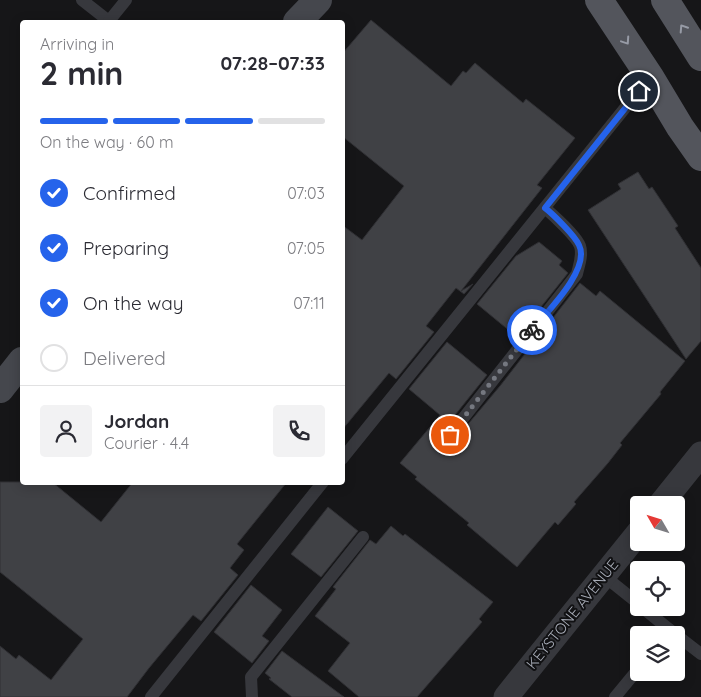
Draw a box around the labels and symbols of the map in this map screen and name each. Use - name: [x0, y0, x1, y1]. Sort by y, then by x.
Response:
- one-way arrow: [680, 24, 690, 33]
- one-way arrow: [620, 35, 629, 44]
- pin: [618, 70, 660, 112]
- courier: [507, 305, 557, 355]
- pin: [429, 414, 471, 456]
- north arrow: [630, 496, 685, 551]
- street label: KEYSTONE AVENUE: [522, 555, 622, 673]

